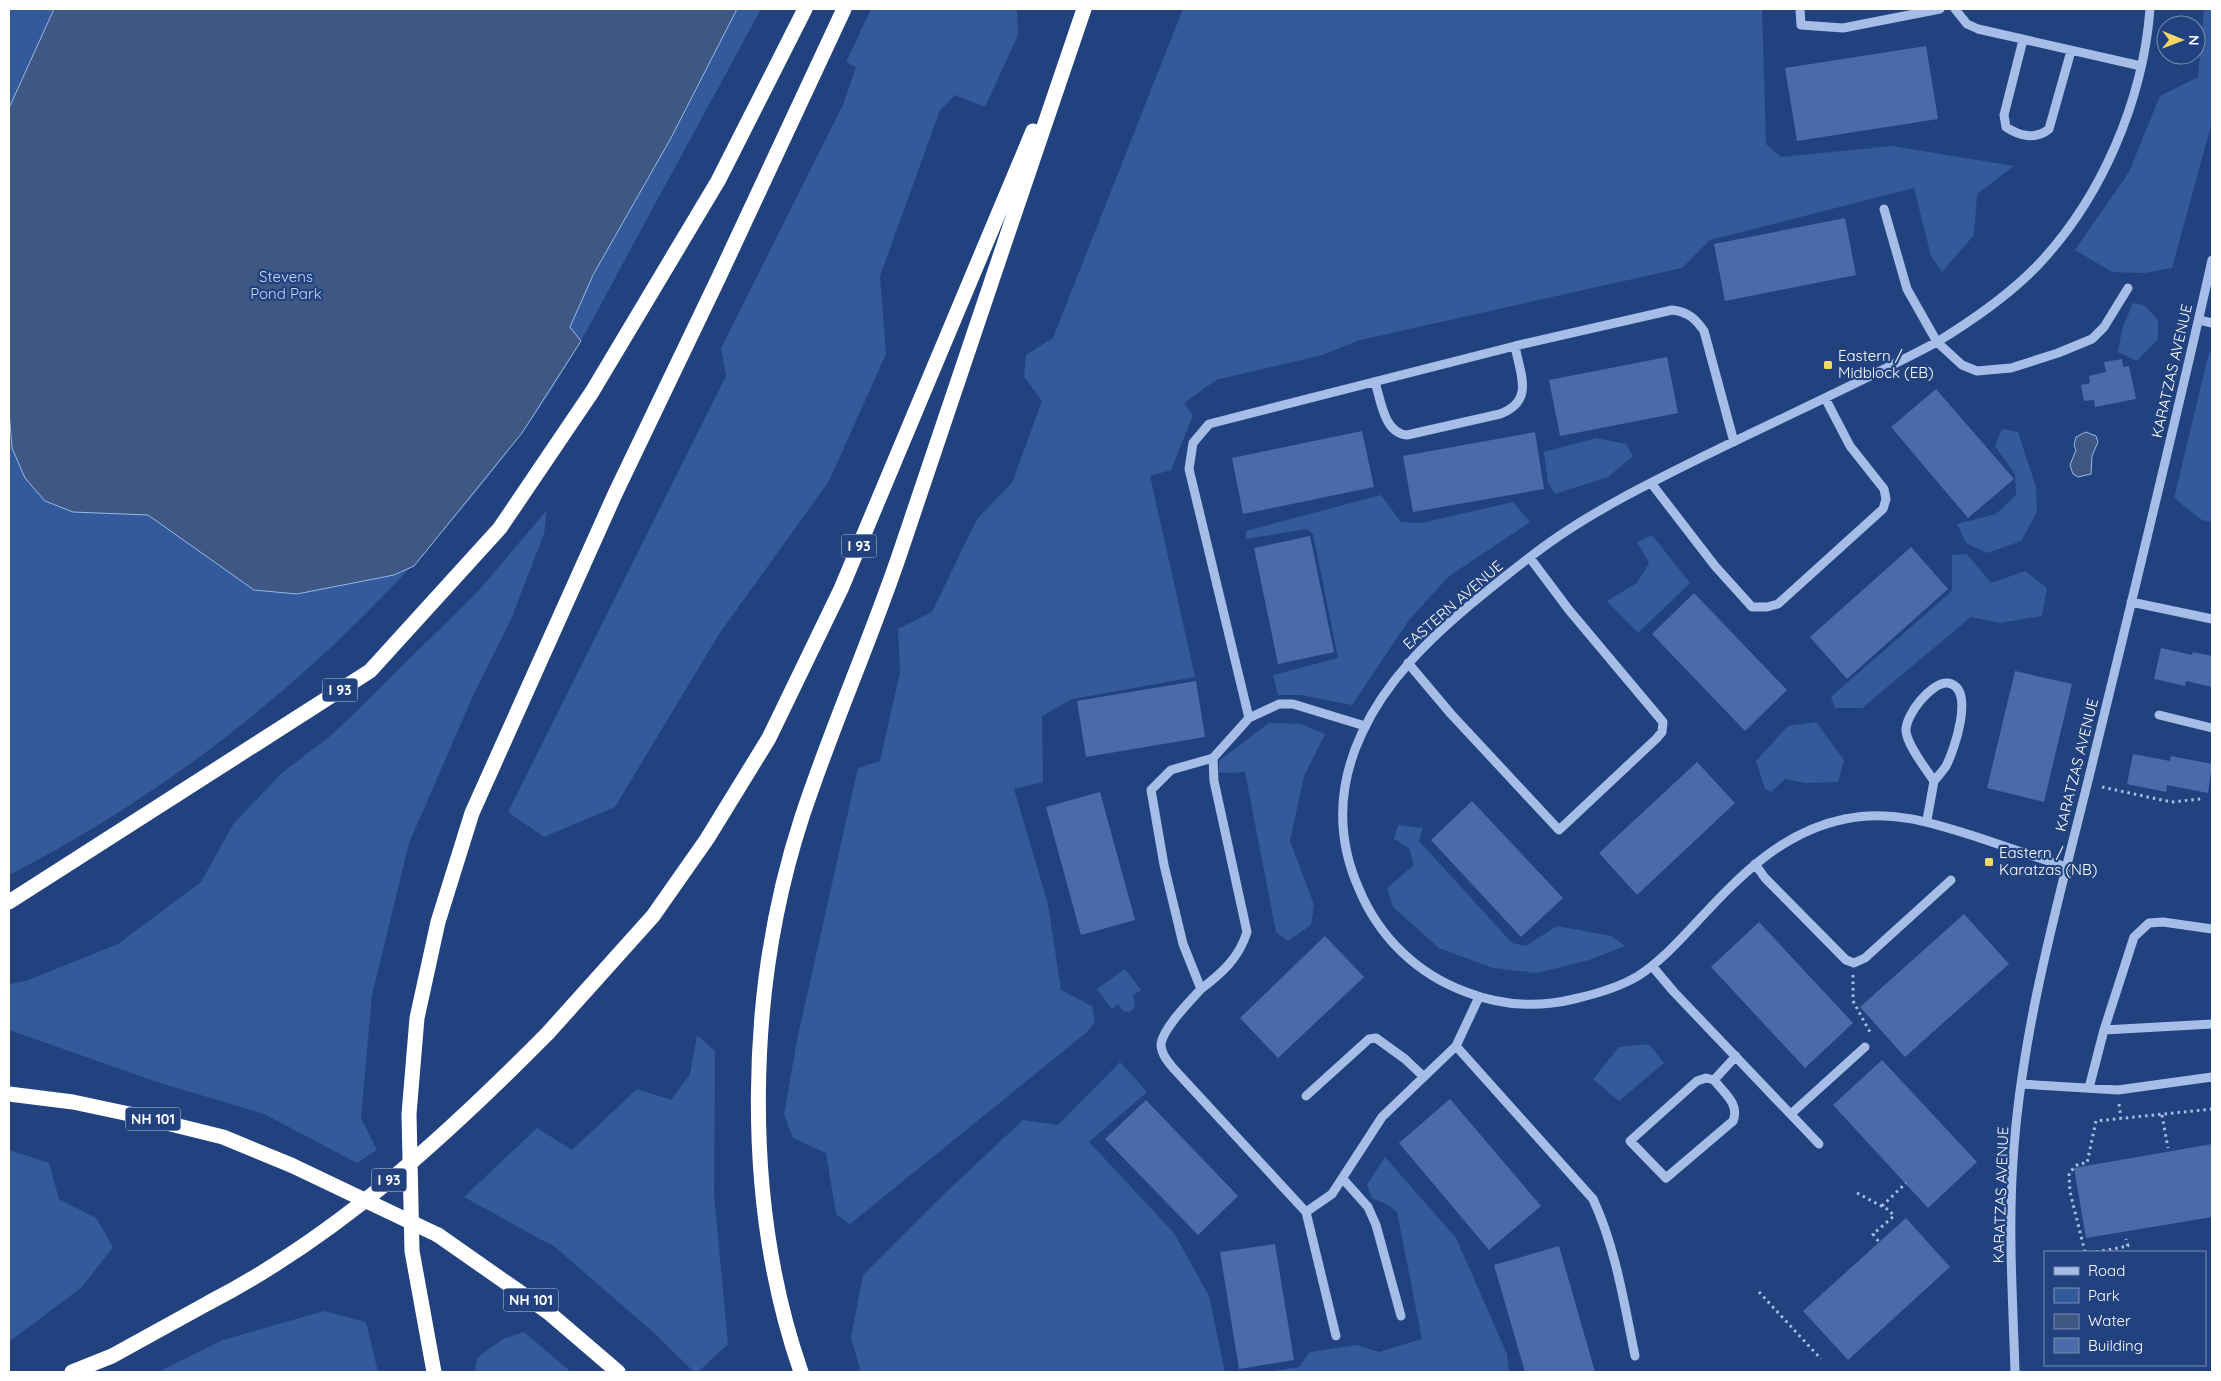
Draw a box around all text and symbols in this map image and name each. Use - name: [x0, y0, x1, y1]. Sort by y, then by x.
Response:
- north arrow: [2156, 15, 2206, 65]
- text: N: [2185, 35, 2203, 46]
- park label: Stevens Pond Park: [250, 267, 322, 303]
- street label: KARATZAS AVENUE: [2147, 302, 2196, 440]
- place label: Eastern / Midblock (EB): [1838, 346, 1934, 382]
- marker: Eastern / Midblock (EB): [1822, 359, 1834, 371]
- road number: I 93: [842, 534, 876, 558]
- street label: EASTERN AVENUE: [1399, 556, 1507, 653]
- road number: I 93: [322, 678, 358, 702]
- street label: KARATZAS AVENUE: [2051, 696, 2102, 834]
- place label: Eastern / Karatzas (NB): [1999, 843, 2097, 879]
- marker: Eastern / Karatzas (NB): [1983, 856, 1995, 868]
- road number: NH 101: [126, 1108, 180, 1130]
- street label: KARATZAS AVENUE: [1989, 1126, 2012, 1264]
- road number: I 93: [372, 1168, 406, 1192]
- legend: [2044, 1251, 2206, 1366]
- text: Road: [2088, 1261, 2125, 1280]
- text: Park: [2088, 1286, 2120, 1305]
- road number: NH 101: [504, 1288, 558, 1312]
- text: Water: [2088, 1311, 2131, 1330]
- text: Building: [2088, 1336, 2143, 1355]

